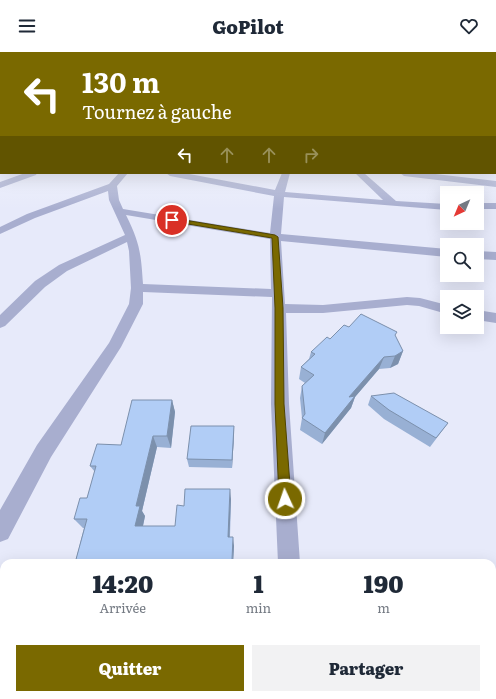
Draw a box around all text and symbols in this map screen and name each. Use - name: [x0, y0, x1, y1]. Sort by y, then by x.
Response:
- text: GoPilot: [212, 13, 284, 40]
- icon: menu: [16, 15, 38, 37]
- icon: heart: [458, 15, 480, 37]
- text: 130 m: [82, 60, 160, 102]
- icon: left: [16, 68, 68, 120]
- text: Tournez à gauche: [82, 98, 232, 125]
- icon: left: [174, 144, 196, 166]
- icon: ahead: [216, 144, 238, 166]
- icon: ahead: [258, 144, 280, 166]
- icon: right: [300, 144, 322, 166]
- north arrow: [440, 186, 484, 230]
- map controls: [440, 186, 484, 334]
- pin: [155, 203, 189, 237]
- icon: arrive: [161, 209, 183, 231]
- button: search: [440, 238, 484, 282]
- button: layers: [440, 290, 484, 334]
- position arrow: [264, 478, 306, 520]
- text: 14:20: [92, 565, 153, 600]
- text: 1: [253, 565, 263, 600]
- text: 190: [364, 565, 404, 600]
- text: Arrivée: [100, 598, 146, 617]
- text: min: [246, 598, 271, 617]
- text: m: [377, 598, 390, 617]
- button: Quitter: [16, 645, 244, 691]
- button: Partager: [252, 645, 480, 691]

